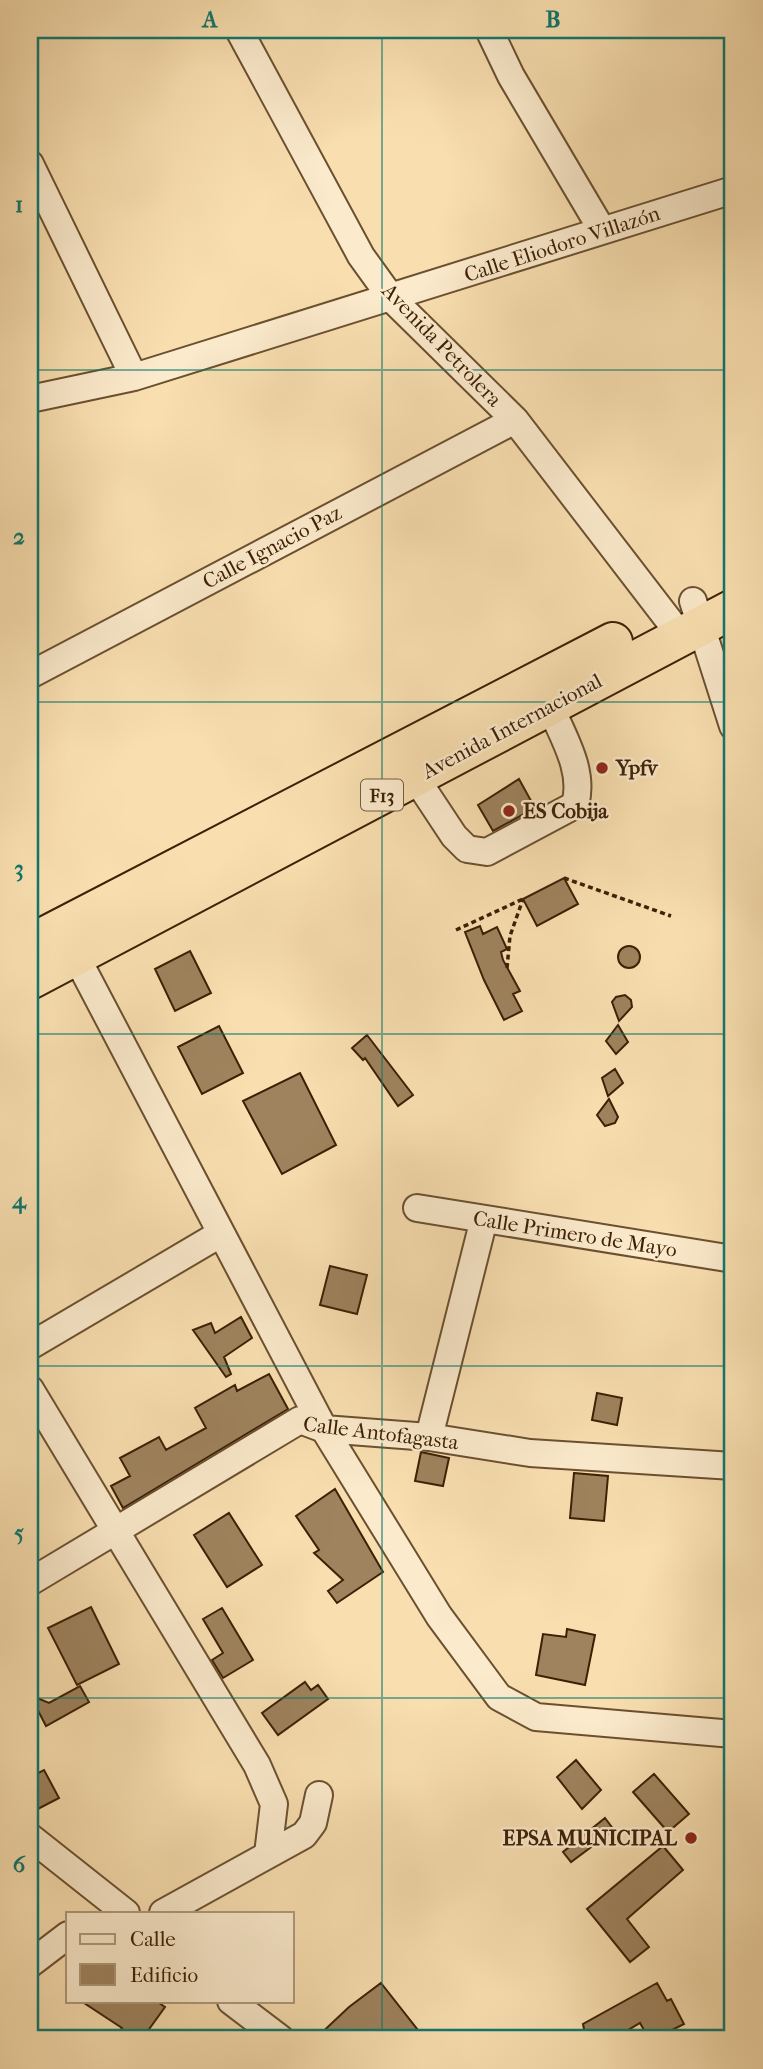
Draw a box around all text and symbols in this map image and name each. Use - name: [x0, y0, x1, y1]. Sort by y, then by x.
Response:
- text: A: [201, 6, 219, 33]
- text: B: [546, 6, 561, 33]
- text: 1: [15, 191, 23, 218]
- street label: Calle Eliodoro Villazón: [461, 201, 663, 287]
- street label: Avenida Petrolera: [377, 278, 507, 412]
- street label: Calle Ignacio Paz: [199, 500, 345, 594]
- text: 2: [13, 523, 25, 550]
- street label: Avenida Internacional: [417, 668, 606, 784]
- place label: Ypfv: [615, 756, 659, 780]
- marker: Ypfv: [594, 760, 610, 776]
- road number: F13: [361, 780, 403, 810]
- place label: ES Cobija: [523, 799, 609, 823]
- marker: ES Cobija: [501, 803, 517, 819]
- text: 3: [14, 855, 24, 882]
- text: 4: [11, 1187, 27, 1214]
- street label: Calle Primero de Mayo: [471, 1206, 679, 1262]
- street label: Calle Antofagasta: [302, 1412, 460, 1454]
- text: 5: [14, 1519, 24, 1546]
- place label: EPSA MUNICIPAL: [503, 1826, 677, 1850]
- marker: EPSA MUNICIPAL: [683, 1830, 699, 1846]
- text: 6: [13, 1851, 26, 1878]
- legend: [66, 1912, 294, 2002]
- text: Calle: [130, 1927, 176, 1951]
- text: Edificio: [130, 1963, 198, 1987]

